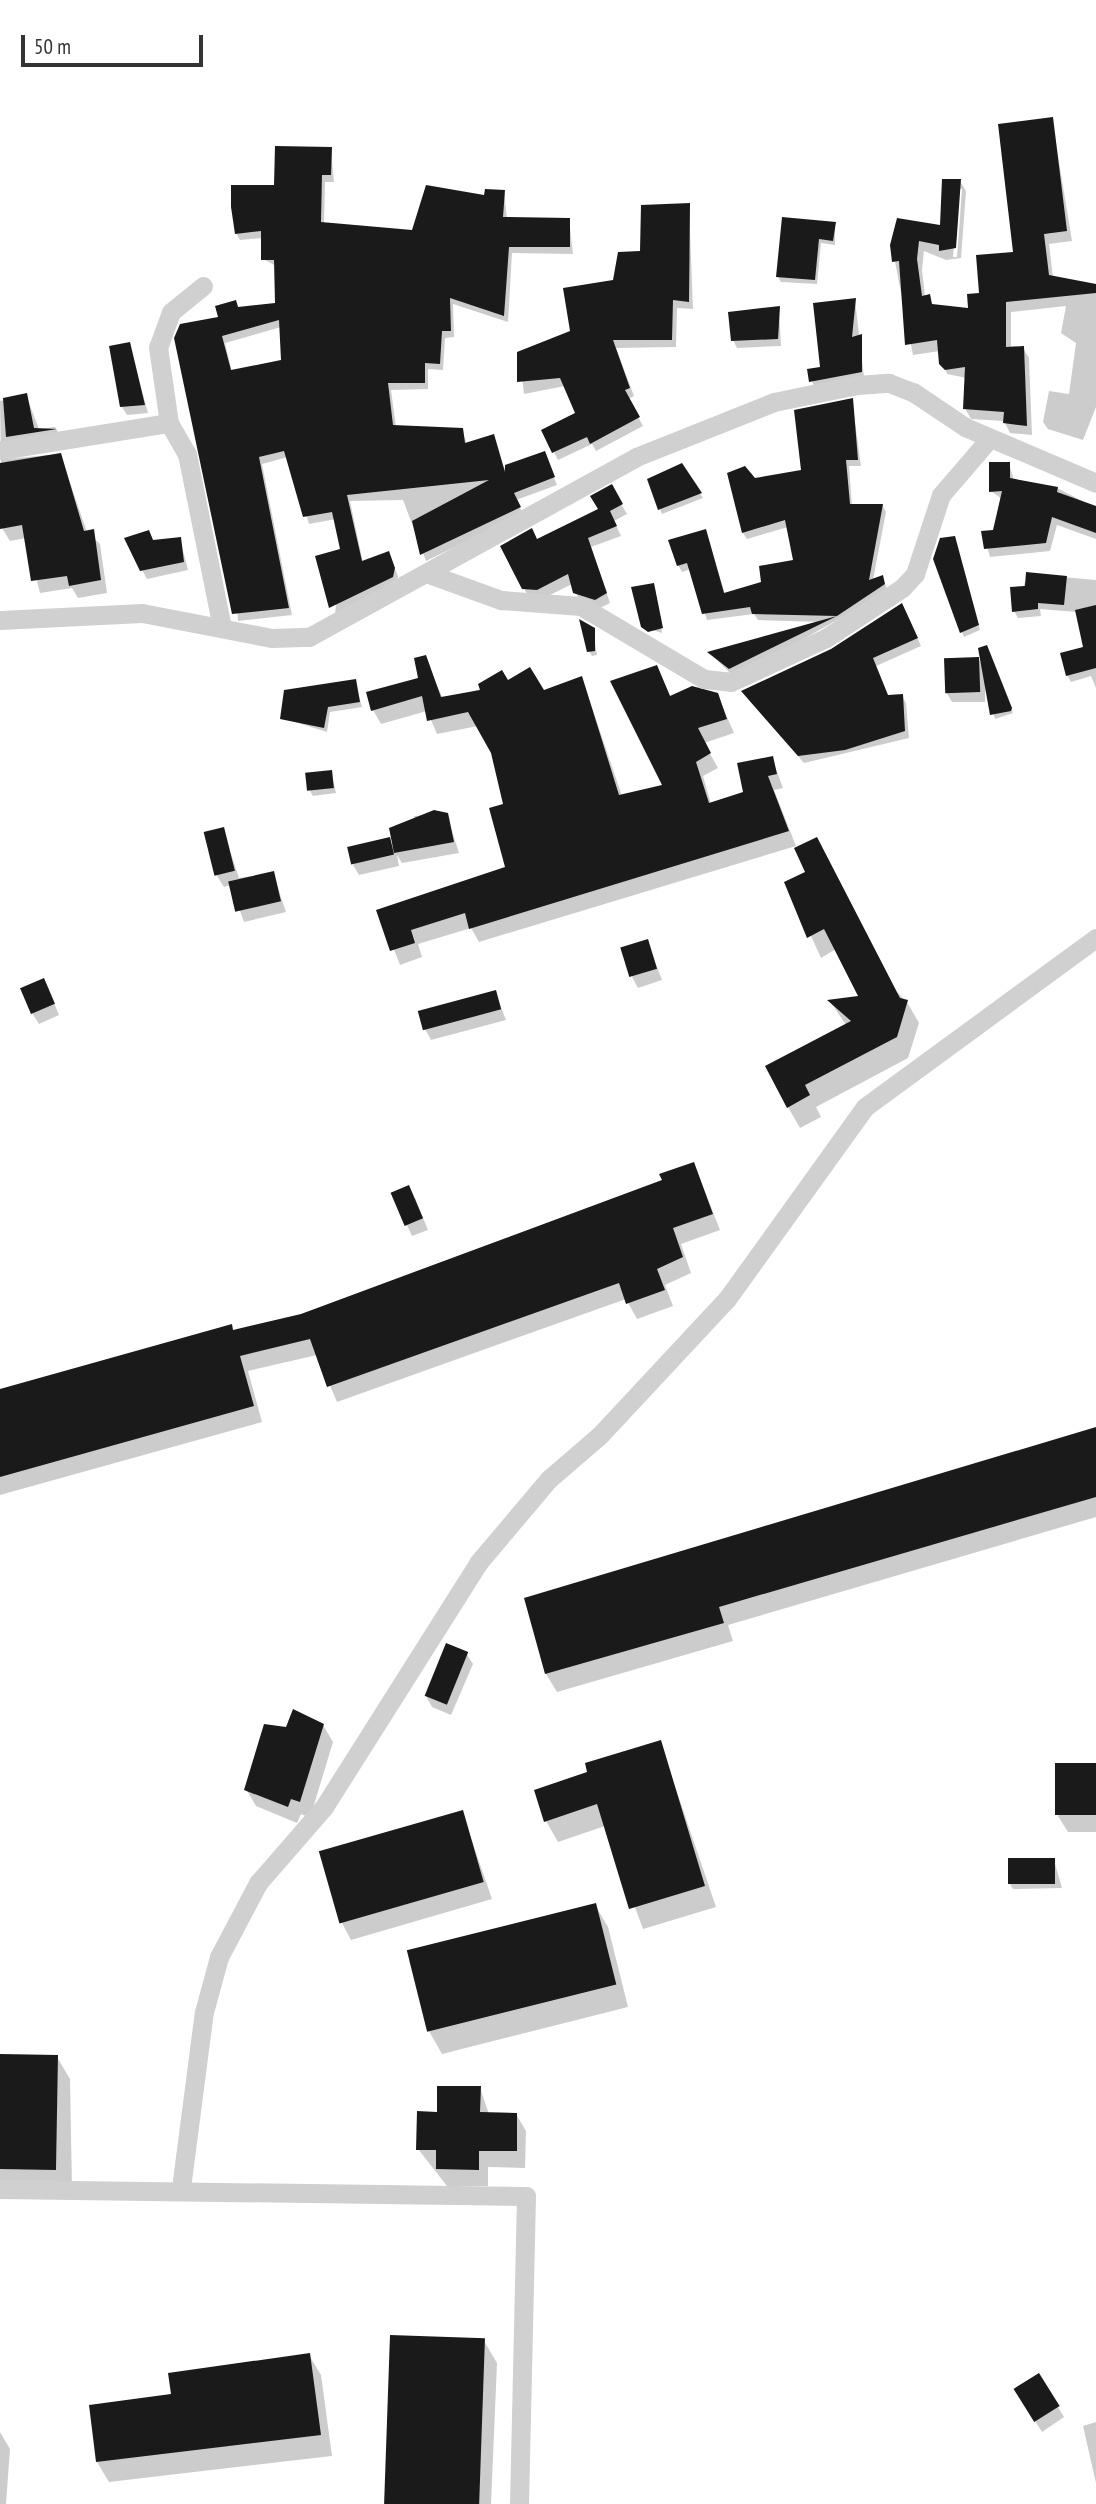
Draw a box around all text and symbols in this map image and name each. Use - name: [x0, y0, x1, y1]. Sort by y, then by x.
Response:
- scale bar: [24, 21, 206, 65]
- text: 50 m: [34, 33, 71, 60]

